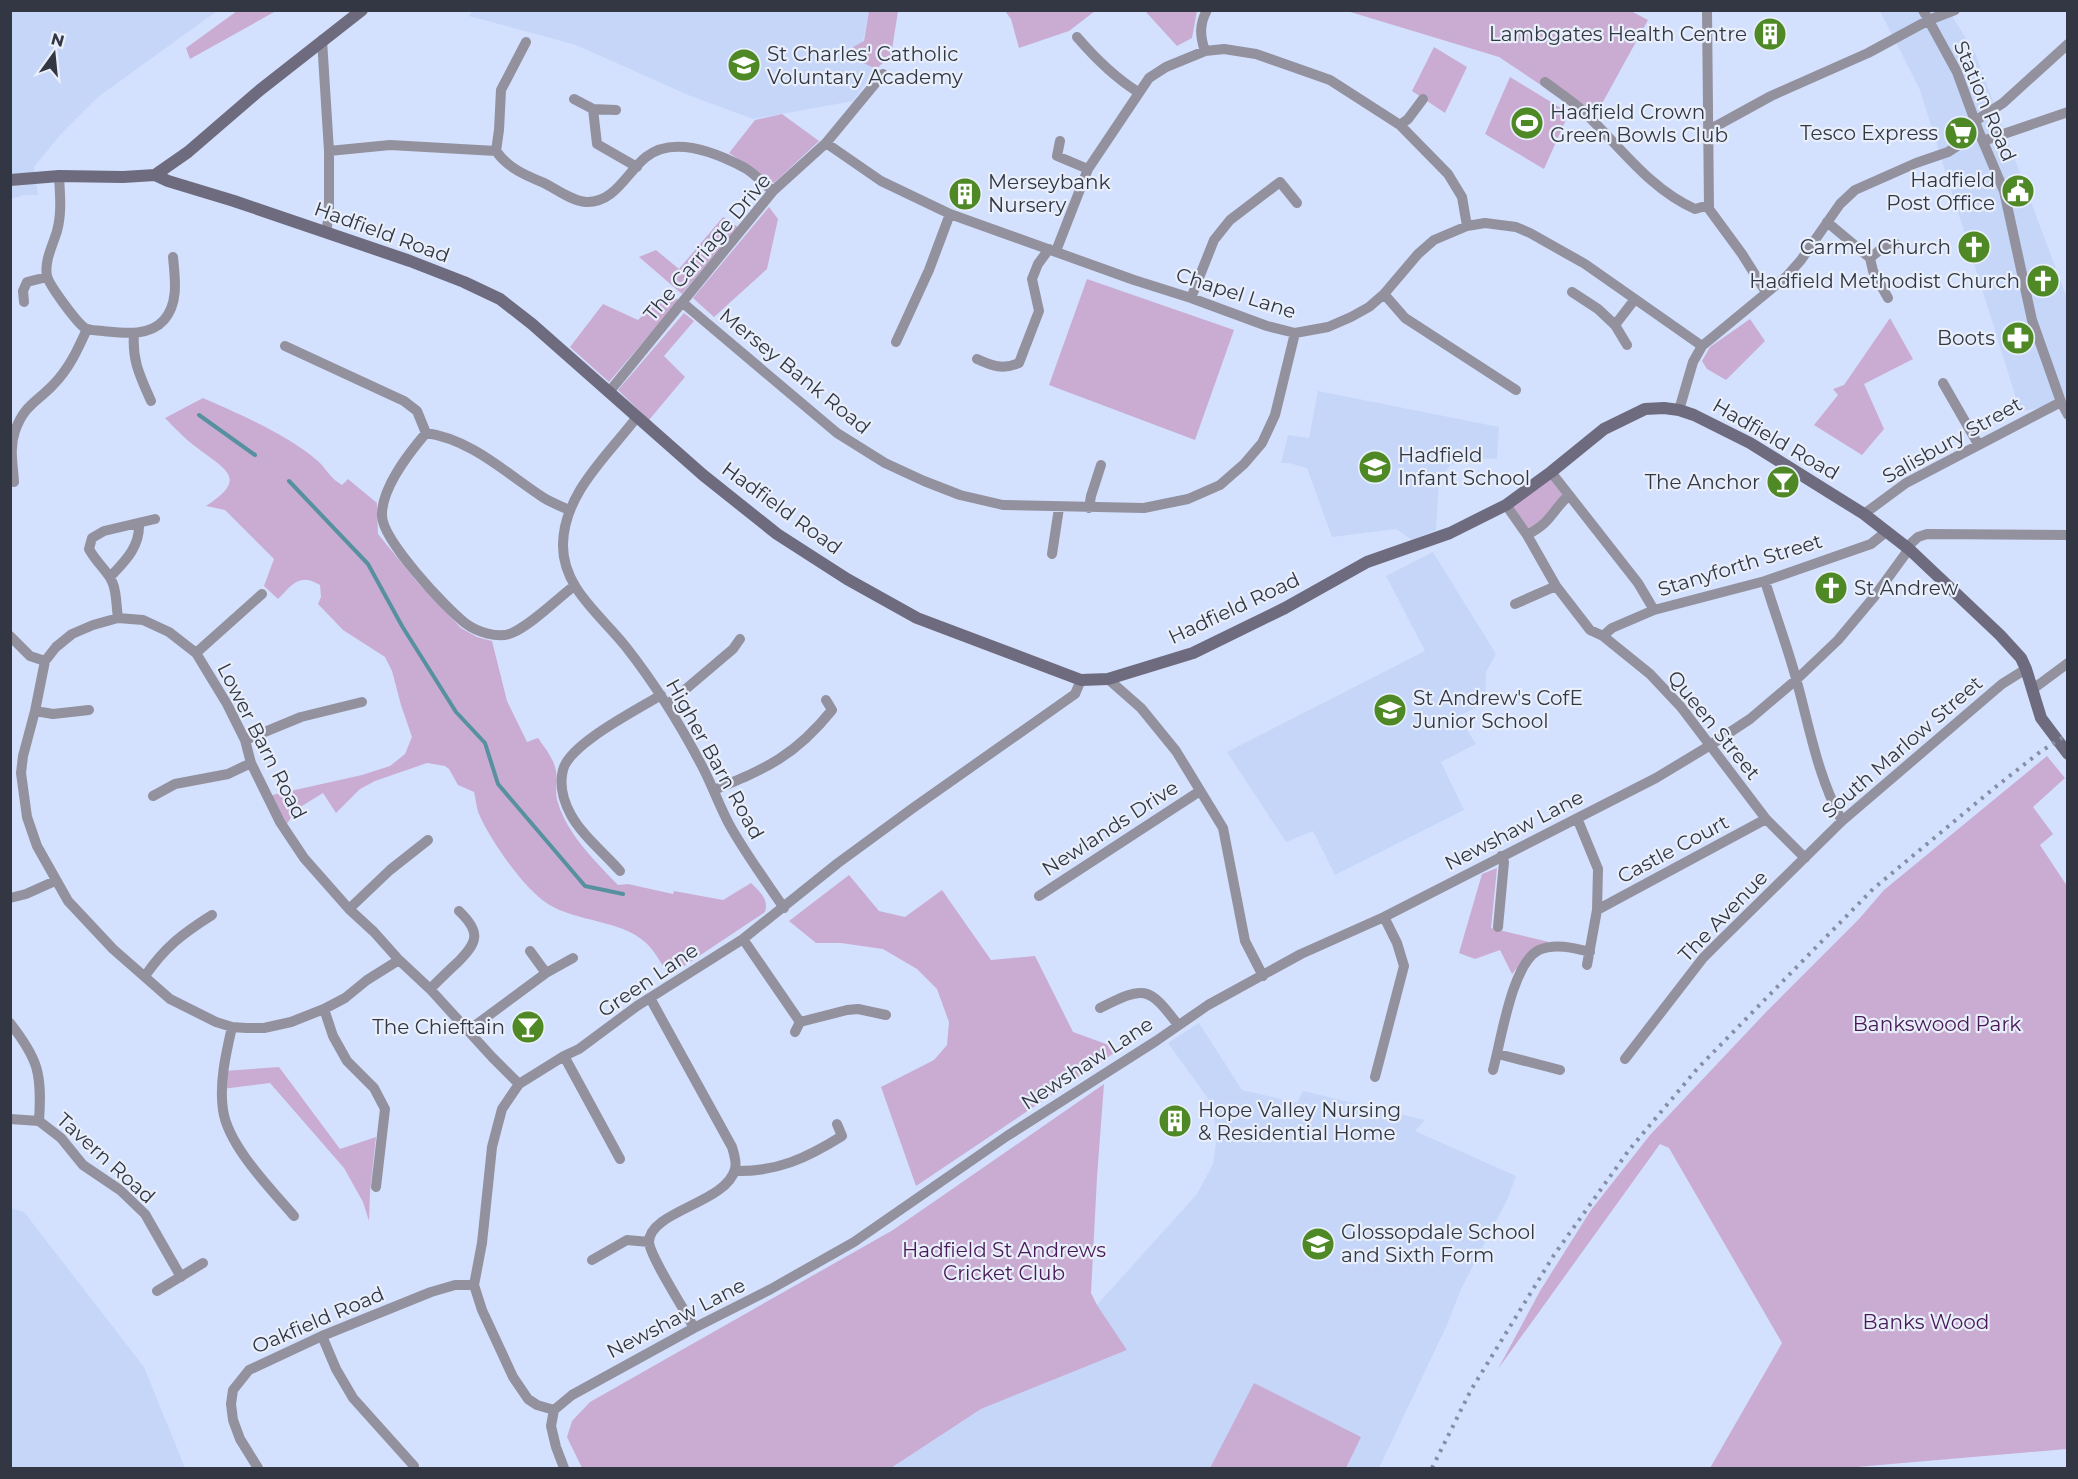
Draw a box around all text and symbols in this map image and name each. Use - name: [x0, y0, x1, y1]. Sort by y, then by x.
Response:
- building icon: Lambgates Health Centre: [1752, 16, 1788, 52]
- place label: Lambgates Health Centre: [1489, 22, 1747, 46]
- north arrow: [24, 24, 84, 84]
- text: N: [49, 29, 66, 51]
- street label: Station Road: [1949, 37, 2021, 165]
- place label: St Charles' Catholic Voluntary Academy: [767, 42, 963, 89]
- school or university icon: St Charles' Catholic Voluntary Academy: [726, 47, 762, 83]
- place label: Hadfield Crown Green Bowls Club: [1550, 100, 1728, 147]
- sports icon: Hadfield Crown Green Bowls Club: [1509, 105, 1545, 141]
- supermarket icon: Tesco Express: [1943, 115, 1979, 151]
- place label: Tesco Express: [1800, 121, 1938, 145]
- place label: Hadfield Post Office: [1886, 168, 1995, 215]
- street label: The Carriage Drive: [639, 169, 775, 325]
- place label: Merseybank Nursery: [988, 170, 1111, 217]
- public building icon: Hadfield Post Office: [2000, 173, 2036, 209]
- building icon: Merseybank Nursery: [947, 176, 983, 212]
- street label: Hadfield Road: [311, 196, 453, 268]
- church icon: Carmel Church: [1956, 229, 1992, 265]
- place label: Carmel Church: [1800, 235, 1951, 259]
- street label: Chapel Lane: [1173, 262, 1299, 324]
- church icon: Hadfield Methodist Church: [2025, 263, 2061, 299]
- place label: Hadfield Methodist Church: [1749, 269, 2020, 293]
- street label: Mersey Bank Road: [715, 303, 875, 439]
- pharmacy icon: Boots: [2000, 320, 2036, 356]
- place label: Boots: [1937, 326, 1995, 350]
- street label: Salisbury Street: [1878, 392, 2026, 488]
- street label: Hadfield Road: [1708, 393, 1844, 485]
- place label: Hadfield Infant School: [1398, 443, 1530, 490]
- school or university icon: Hadfield Infant School: [1357, 449, 1393, 485]
- street label: Hadfield Road: [717, 457, 847, 559]
- bar icon: The Anchor: [1765, 464, 1801, 500]
- place label: The Anchor: [1645, 470, 1760, 494]
- street label: Stanyforth Street: [1655, 529, 1825, 601]
- street label: Hadfield Road: [1164, 567, 1304, 649]
- church icon: St Andrew: [1813, 570, 1849, 606]
- place label: St Andrew: [1854, 576, 1959, 600]
- street label: Lower Barn Road: [212, 659, 312, 823]
- street label: Queen Street: [1663, 666, 1765, 784]
- street label: South Marlow Street: [1817, 671, 1987, 823]
- street label: Higher Barn Road: [661, 674, 769, 844]
- place label: St Andrew's CofE Junior School: [1412, 686, 1583, 733]
- school or university icon: St Andrew's CofE Junior School: [1372, 692, 1408, 728]
- street label: Newlands Drive: [1037, 775, 1183, 881]
- street label: Newshaw Lane: [1441, 785, 1587, 875]
- street label: Castle Court: [1613, 810, 1733, 888]
- street label: The Avenue: [1673, 865, 1773, 967]
- street label: Green Lane: [593, 938, 703, 1022]
- bar icon: The Chieftain: [510, 1009, 546, 1045]
- street label: Newshaw Lane: [1017, 1011, 1157, 1115]
- park label: Bankswood Park: [1853, 1012, 2021, 1036]
- place label: The Chieftain: [372, 1015, 505, 1039]
- place label: Hope Valley Nursing & Residential Home: [1198, 1098, 1401, 1145]
- building icon: Hope Valley Nursing & Residential Home: [1157, 1103, 1193, 1139]
- street label: Tavern Road: [52, 1108, 160, 1208]
- place label: Glossopdale School and Sixth Form: [1341, 1220, 1535, 1267]
- school or university icon: Glossopdale School and Sixth Form: [1300, 1226, 1336, 1262]
- park label: Hadfield St Andrews Cricket Club: [902, 1238, 1106, 1285]
- street label: Newshaw Lane: [603, 1273, 749, 1363]
- street label: Oakfield Road: [248, 1281, 388, 1359]
- park label: Banks Wood: [1863, 1310, 1989, 1334]

